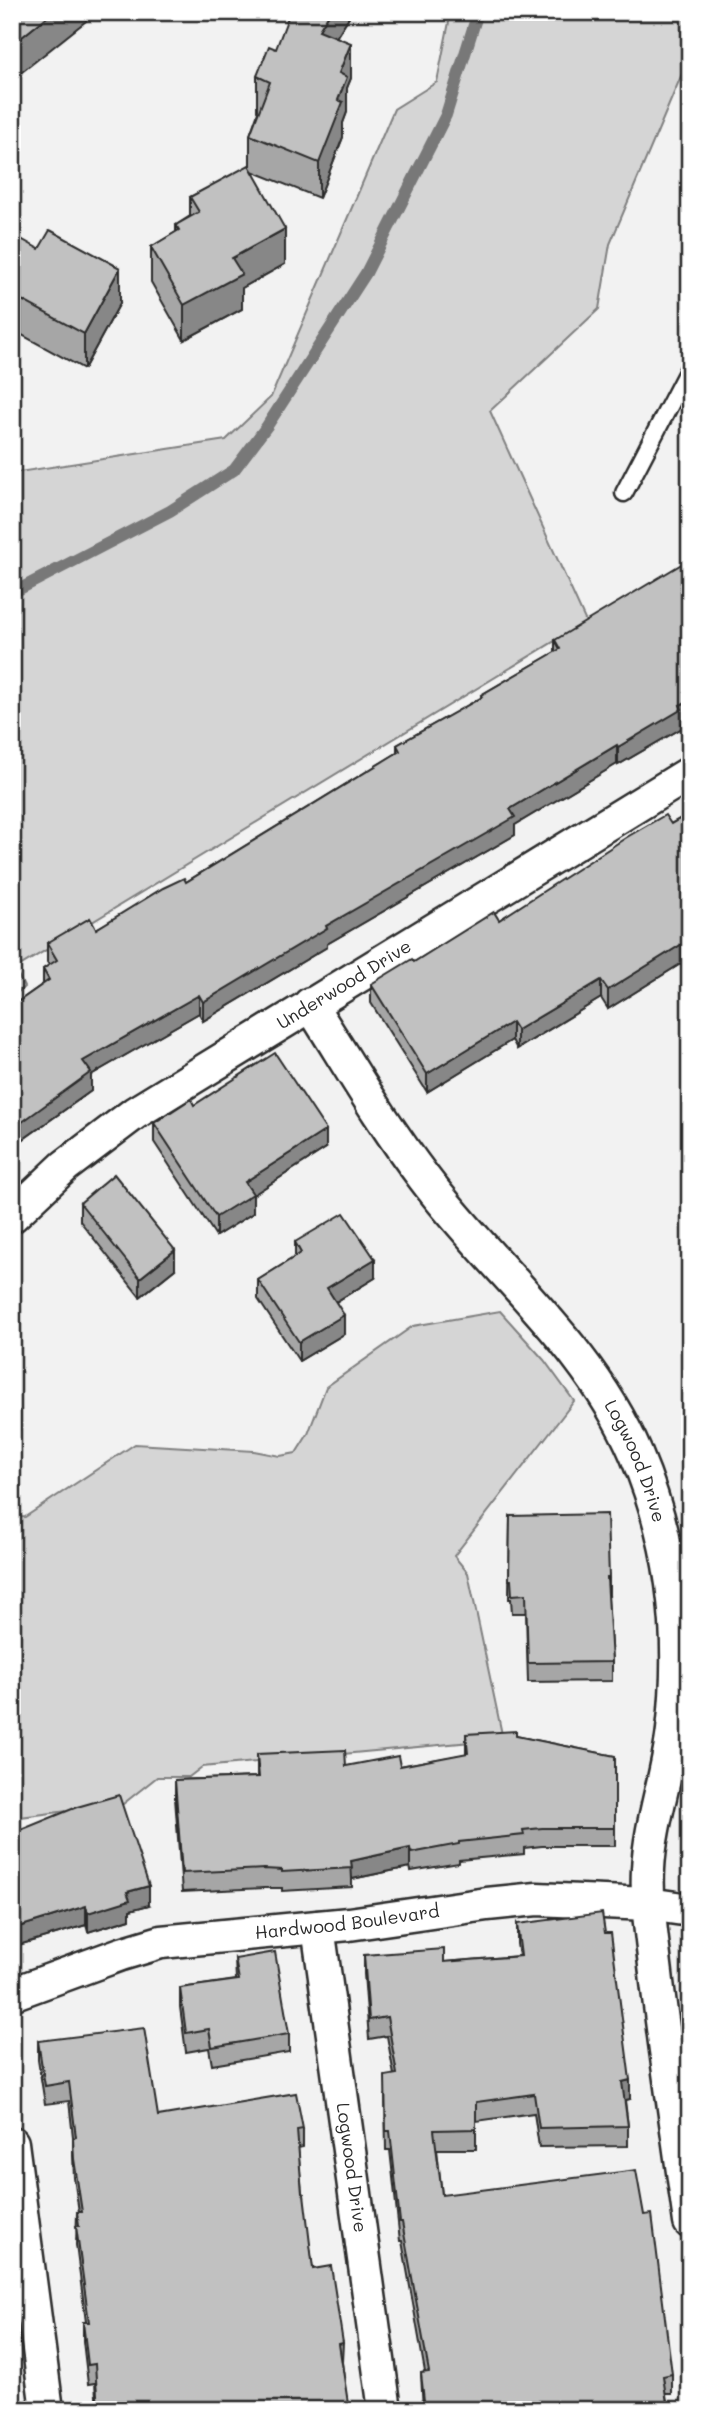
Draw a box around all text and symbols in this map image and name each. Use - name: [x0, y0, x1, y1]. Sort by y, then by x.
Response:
- street label: Underwood Drive: [272, 934, 416, 1034]
- street label: Logwood Drive: [599, 1395, 672, 1525]
- street label: Hardwood Boulevard: [254, 1898, 441, 1944]
- street label: Logwood Drive: [332, 2101, 373, 2234]

